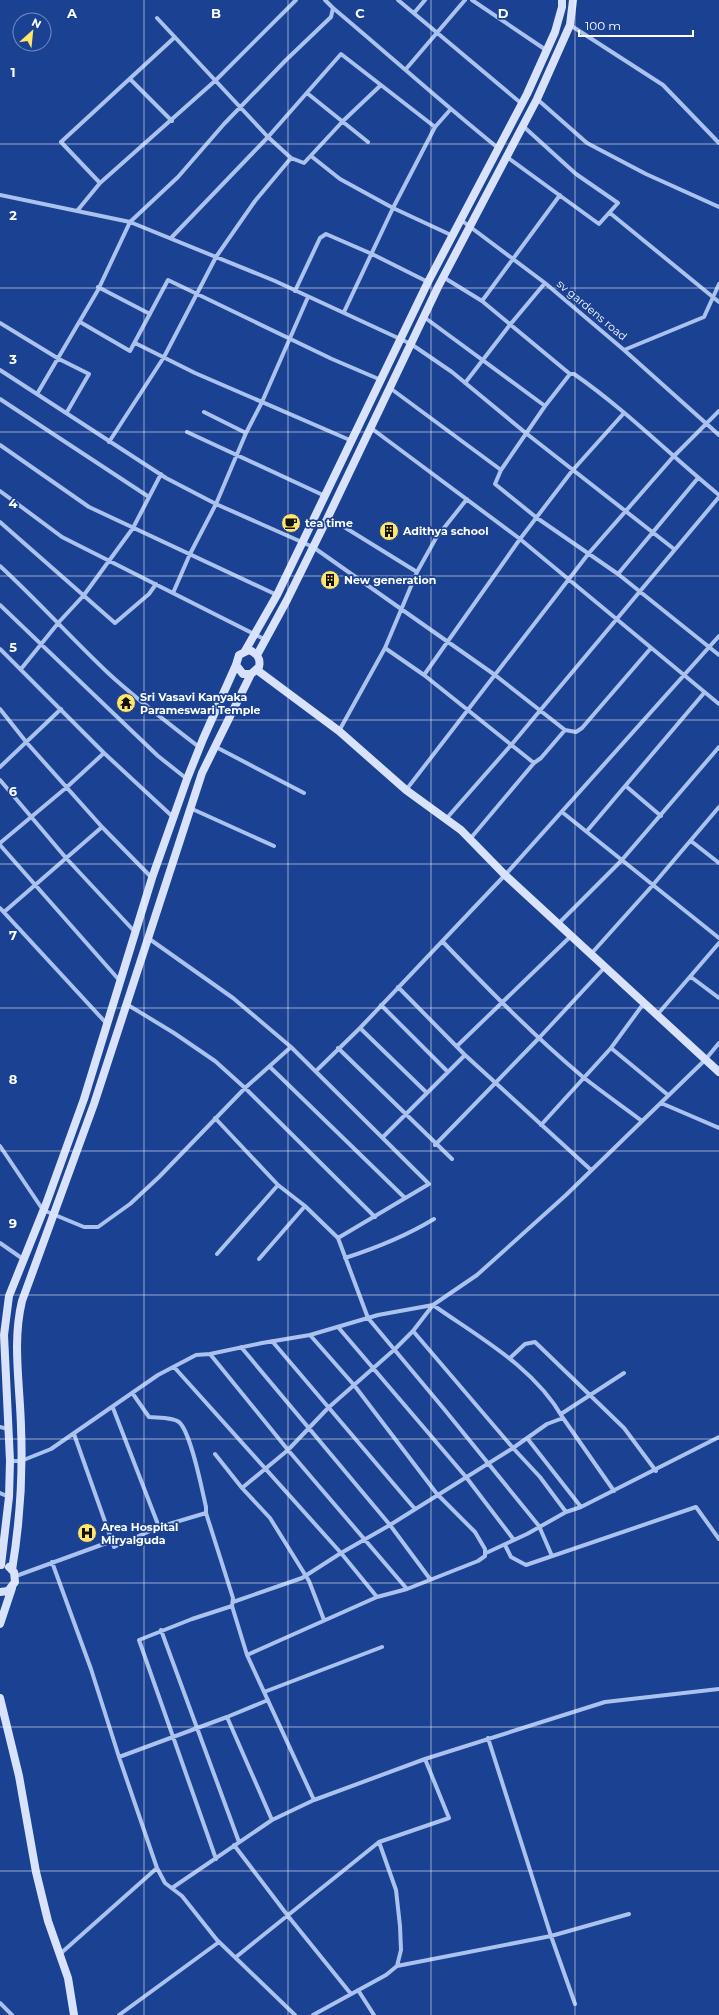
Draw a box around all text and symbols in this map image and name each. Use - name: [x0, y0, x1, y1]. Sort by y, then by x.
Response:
- text: A: [66, 5, 78, 21]
- text: B: [211, 5, 221, 21]
- text: C: [355, 5, 365, 21]
- text: D: [498, 5, 509, 21]
- north arrow: [12, 12, 52, 52]
- scale bar: [579, 12, 693, 38]
- text: N: [29, 15, 44, 31]
- text: 100 m: [585, 18, 621, 33]
- text: 1: [10, 64, 16, 80]
- text: 2: [9, 207, 17, 223]
- street label: sv gardens road: [554, 277, 630, 343]
- text: 3: [8, 351, 17, 367]
- text: 4: [9, 495, 18, 511]
- cafe icon: tea time: [280, 512, 302, 534]
- place label: tea time: [305, 516, 353, 530]
- building icon: Adithya school: [378, 520, 400, 542]
- place label: Adithya school: [402, 524, 489, 538]
- building icon: New generation: [319, 569, 341, 591]
- place label: New generation: [344, 573, 436, 587]
- text: 5: [9, 639, 17, 655]
- place label: Sri Vasavi Kanyaka Parameswari Temple: [140, 690, 261, 717]
- temple icon: Sri Vasavi Kanyaka Parameswari Temple: [115, 692, 137, 714]
- text: 6: [9, 783, 18, 799]
- text: 7: [9, 927, 17, 943]
- text: 8: [9, 1071, 18, 1087]
- text: 9: [9, 1215, 17, 1231]
- place label: Area Hospital Miryalguda: [100, 1520, 178, 1547]
- hospital icon: Area Hospital Miryalguda: [76, 1522, 98, 1544]

